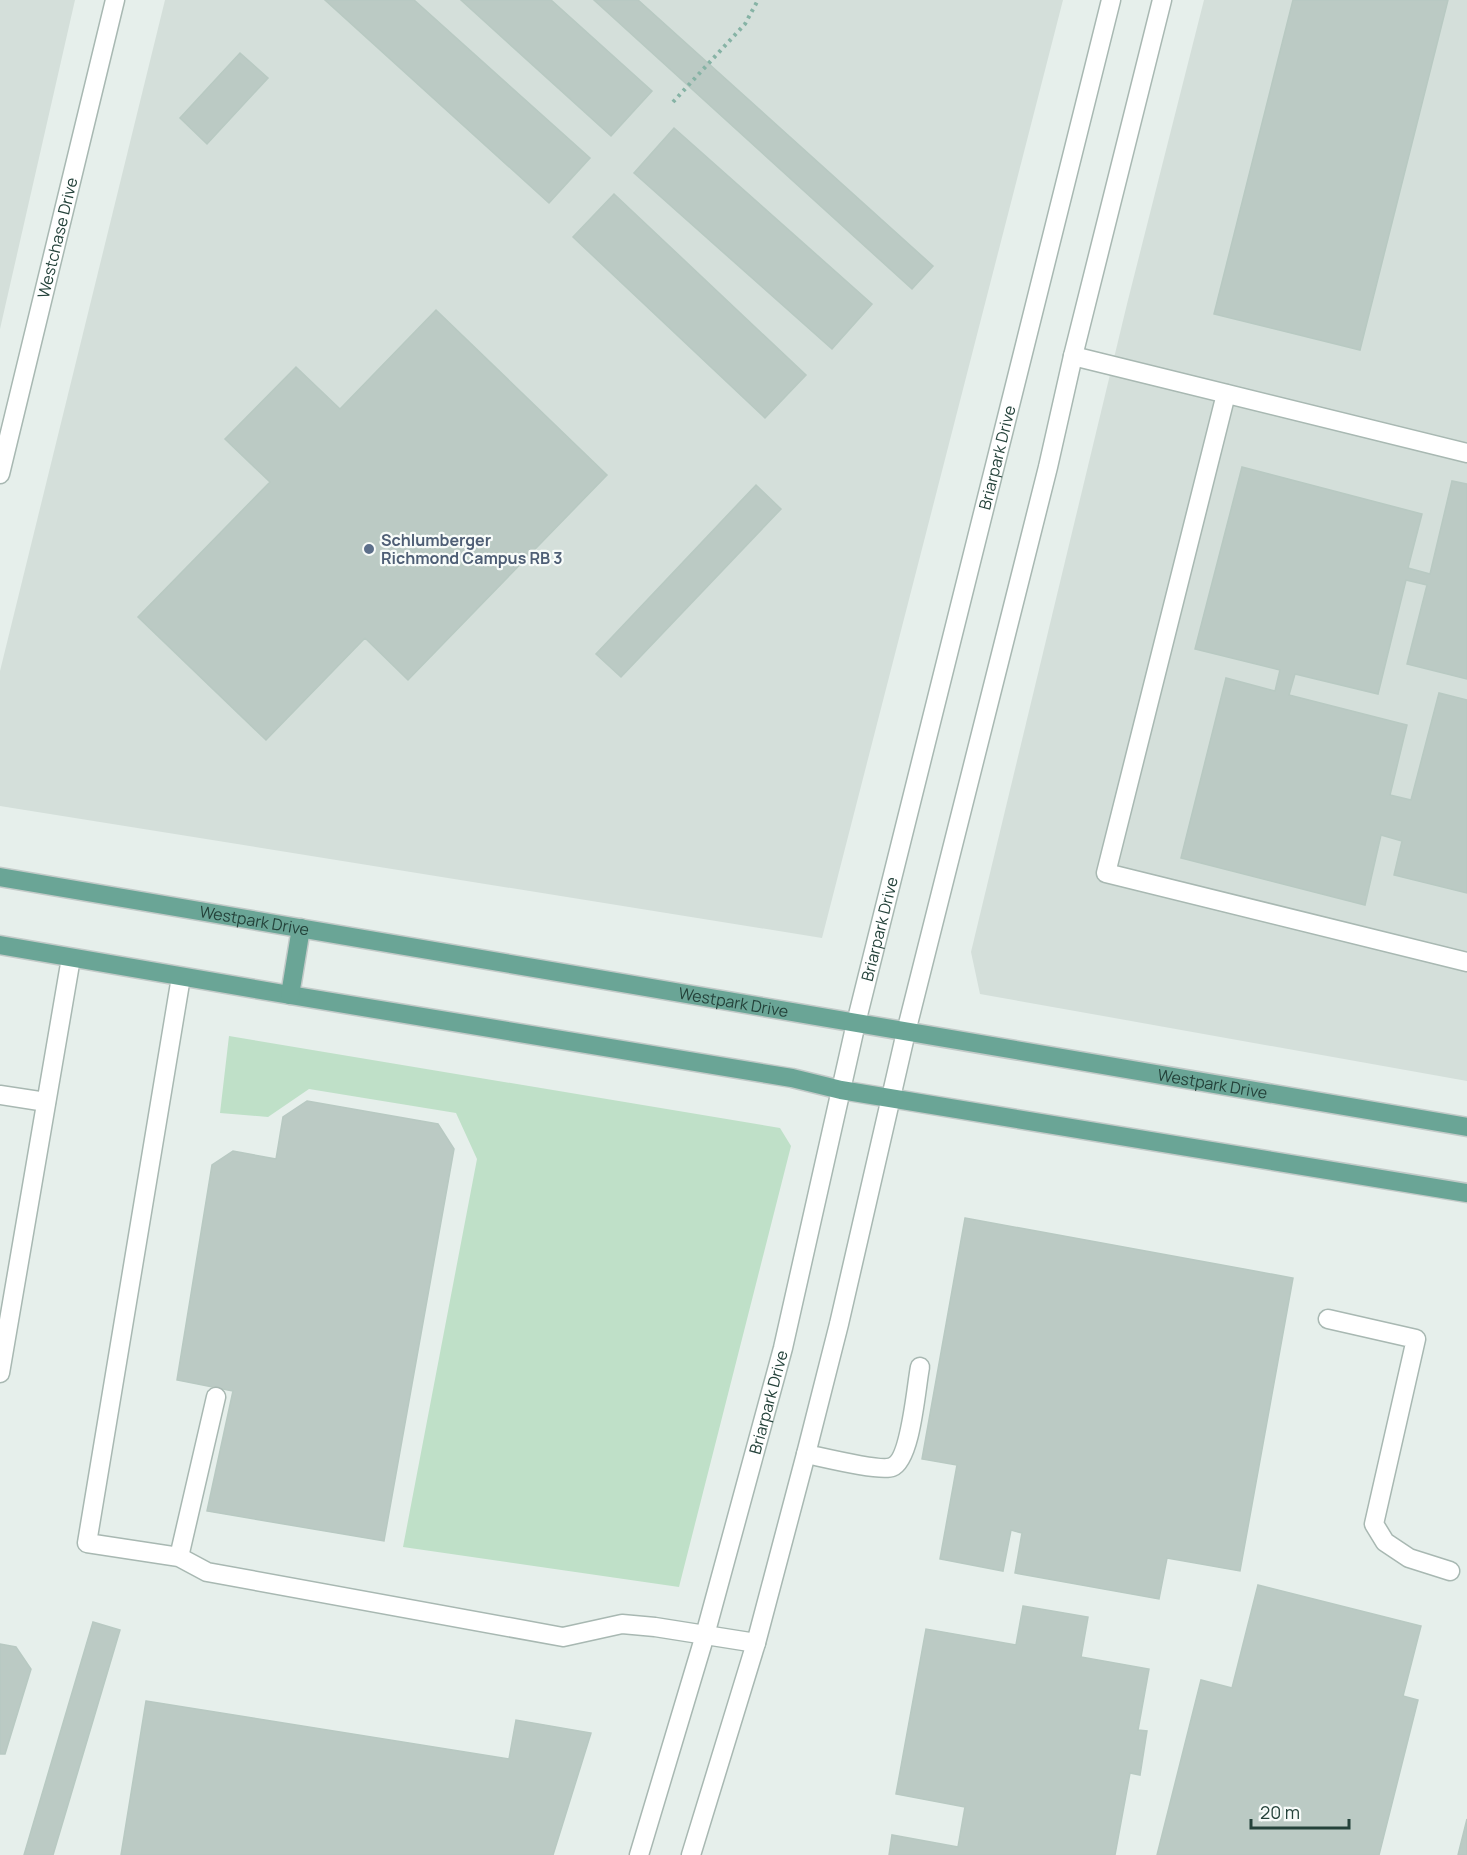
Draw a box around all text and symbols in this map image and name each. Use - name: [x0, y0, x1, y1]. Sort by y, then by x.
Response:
- street label: Westchase Drive: [32, 175, 83, 300]
- street label: Briarpark Drive: [973, 403, 1021, 512]
- place label: Schlumberger Richmond Campus RB 3: [381, 529, 563, 569]
- marker: Schlumberger Richmond Campus RB 3: [362, 542, 376, 556]
- street label: Briarpark Drive: [856, 875, 903, 984]
- street label: Westpark Drive: [198, 900, 311, 941]
- street label: Westpark Drive: [677, 982, 790, 1022]
- street label: Westpark Drive: [1156, 1063, 1269, 1104]
- street label: Briarpark Drive: [744, 1348, 793, 1457]
- scale bar: [1251, 1792, 1348, 1830]
- text: 20 m: [1260, 1800, 1300, 1824]

